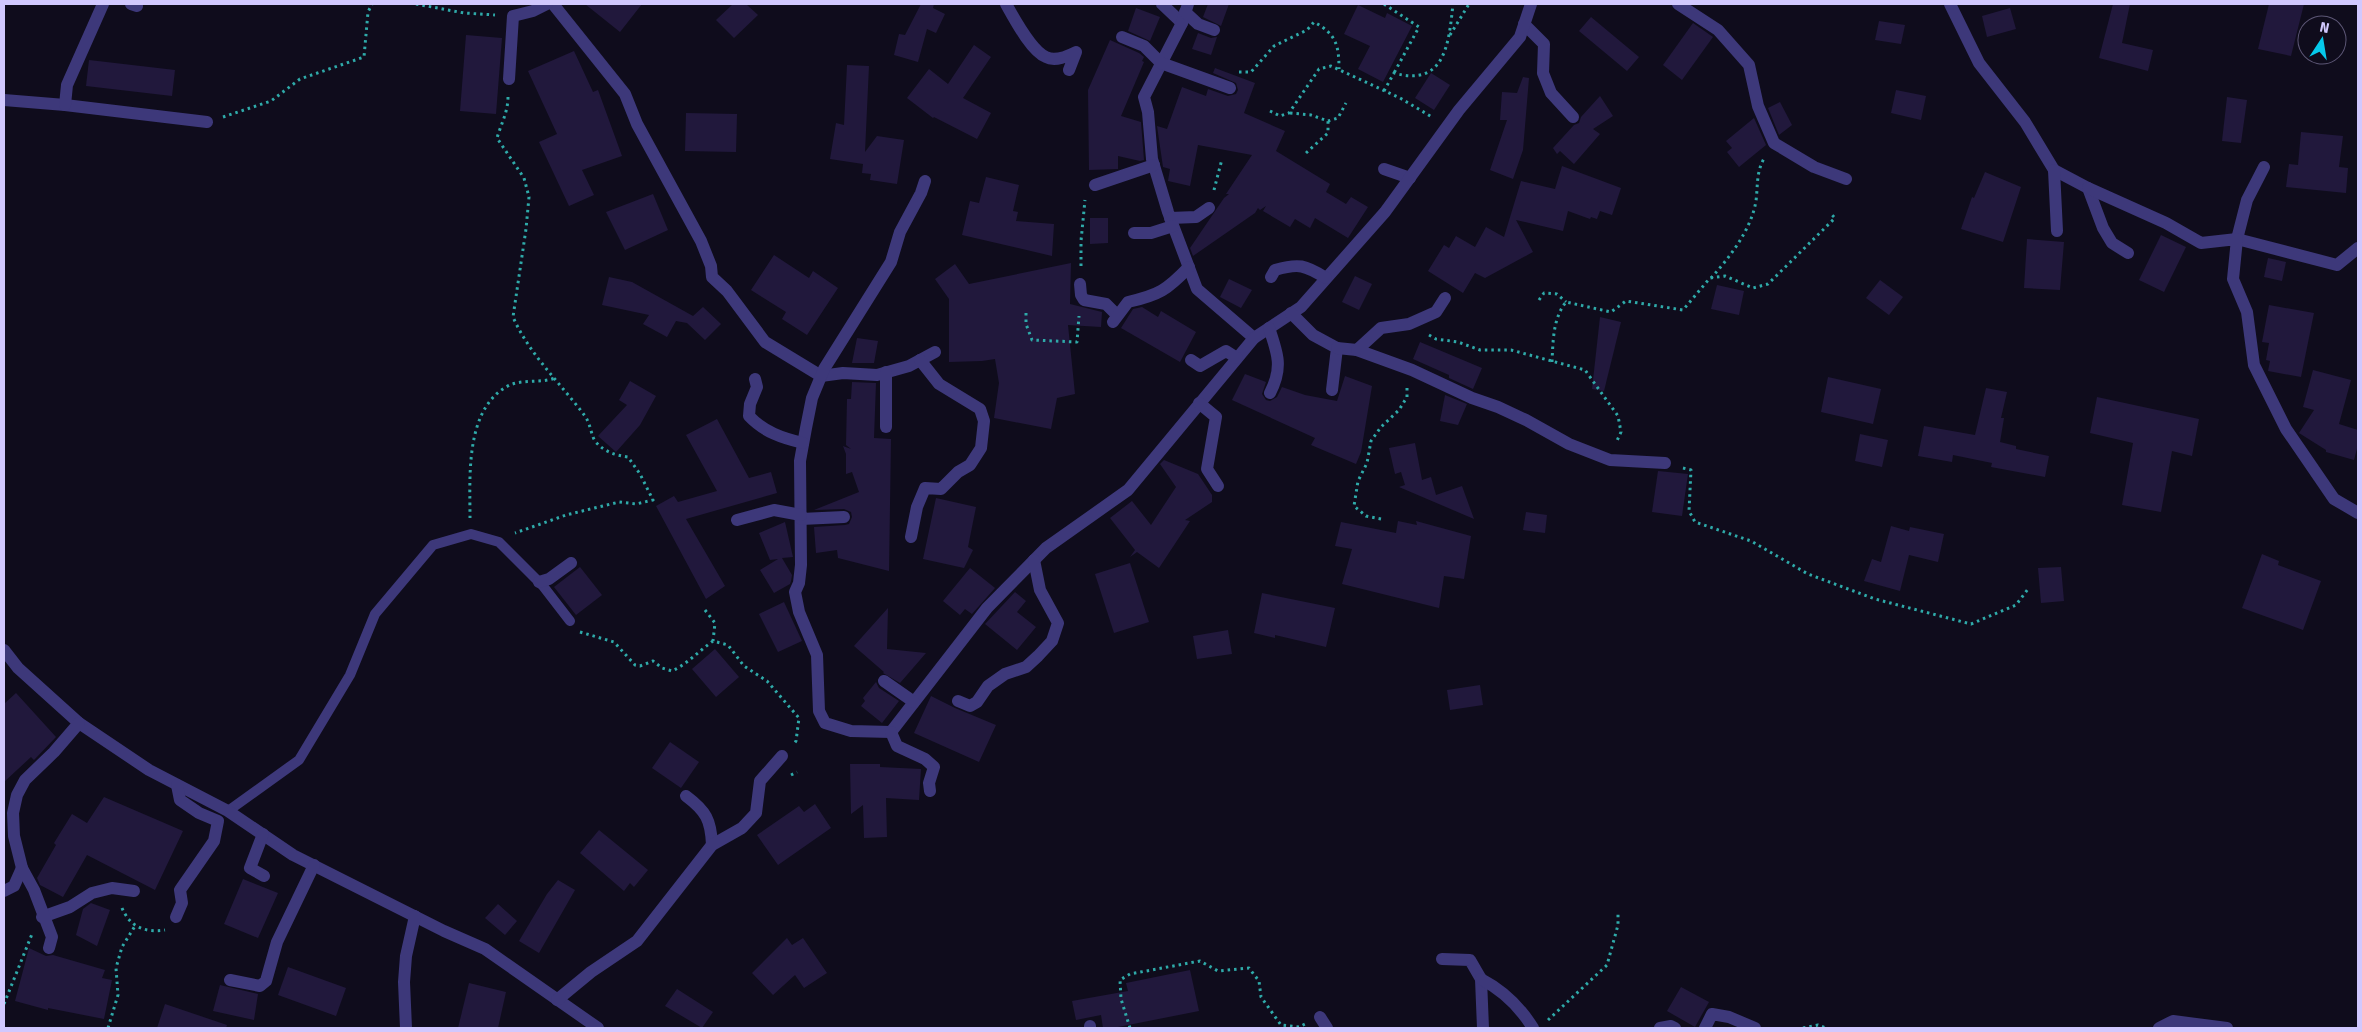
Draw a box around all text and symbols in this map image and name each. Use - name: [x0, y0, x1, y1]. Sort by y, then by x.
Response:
- north arrow: [2297, 15, 2347, 65]
- text: N: [2318, 18, 2331, 37]

